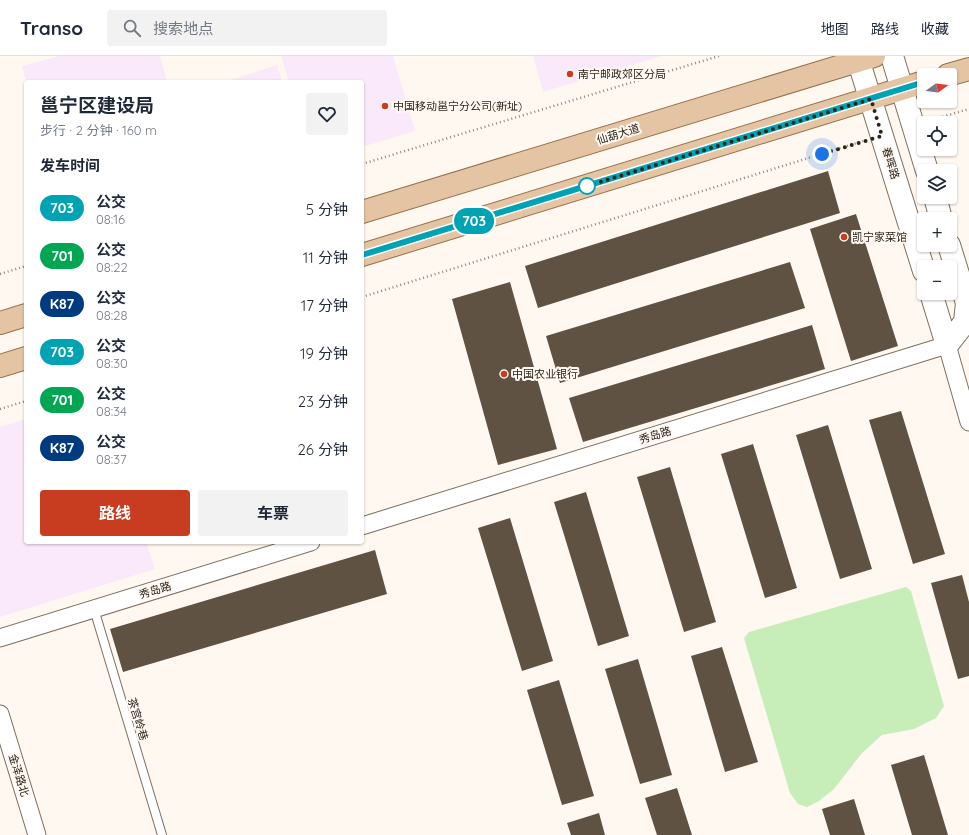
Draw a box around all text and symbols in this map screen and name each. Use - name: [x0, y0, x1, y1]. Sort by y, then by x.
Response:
- search box: [107, 10, 387, 46]
- text: Transo: [20, 16, 83, 40]
- icon: search: [121, 17, 143, 39]
- text: 搜索地点: [153, 19, 213, 38]
- text: 地图: [821, 20, 849, 38]
- text: 路线: [871, 20, 899, 38]
- text: 收藏: [921, 20, 949, 38]
- place label: 南宁邮政郊区分局: [578, 67, 666, 81]
- north arrow: [917, 68, 957, 108]
- map controls: [917, 68, 957, 300]
- marker: 南宁邮政郊区分局: [565, 69, 575, 79]
- text: 邕宁区建设局: [40, 93, 154, 117]
- button: heart: [306, 93, 348, 135]
- place label: 中国移动邕宁分公司(新址): [393, 99, 522, 113]
- marker: 中国移动邕宁分公司(新址): [380, 101, 390, 111]
- button: locate: [917, 116, 957, 156]
- street label: 仙葫大道: [595, 121, 641, 147]
- text: 步行 · 2 分钟 · 160 m: [40, 122, 157, 138]
- your location: [812, 144, 832, 164]
- street label: 春晖路: [879, 145, 903, 181]
- text: 发车时间: [40, 156, 100, 175]
- button: layers: [917, 164, 957, 204]
- unlabelled marker: [578, 177, 596, 195]
- text: 公交: [96, 192, 126, 211]
- text: 703: [50, 199, 74, 217]
- text: 5 分钟: [306, 200, 348, 219]
- line badge: 703: [451, 208, 497, 234]
- text: 08:16: [96, 211, 125, 227]
- text: 703: [462, 212, 486, 230]
- button: +: [917, 212, 957, 252]
- place label: 凯宁家菜馆: [852, 230, 907, 244]
- marker: 凯宁家菜馆: [839, 232, 849, 242]
- text: 公交: [96, 240, 126, 259]
- text: 701: [51, 247, 73, 265]
- text: 11 分钟: [303, 248, 348, 267]
- text: 08:22: [96, 259, 128, 275]
- button: −: [917, 260, 957, 300]
- text: 公交: [96, 288, 126, 307]
- text: K87: [50, 295, 74, 313]
- text: 17 分钟: [301, 296, 348, 315]
- text: 08:28: [96, 307, 127, 323]
- text: 公交: [96, 336, 126, 355]
- text: 703: [50, 343, 74, 361]
- text: 19 分钟: [300, 344, 348, 363]
- text: 08:30: [96, 355, 128, 371]
- place label: 中国农业银行: [512, 367, 578, 381]
- marker: 中国农业银行: [499, 369, 509, 379]
- text: 公交: [96, 384, 126, 403]
- text: 701: [51, 391, 73, 409]
- text: 23 分钟: [298, 392, 348, 411]
- text: 08:34: [96, 403, 127, 419]
- street label: 秀岛路: [637, 423, 673, 447]
- text: 公交: [96, 432, 126, 451]
- text: K87: [50, 439, 74, 457]
- text: 26 分钟: [298, 440, 348, 459]
- text: 08:37: [96, 451, 127, 467]
- button: 路线: [40, 490, 190, 536]
- button: 车票: [198, 490, 348, 536]
- street label: 秀岛路: [137, 578, 173, 602]
- street label: 茶宫岭巷: [125, 696, 151, 742]
- street label: 金泽路北: [6, 752, 32, 798]

